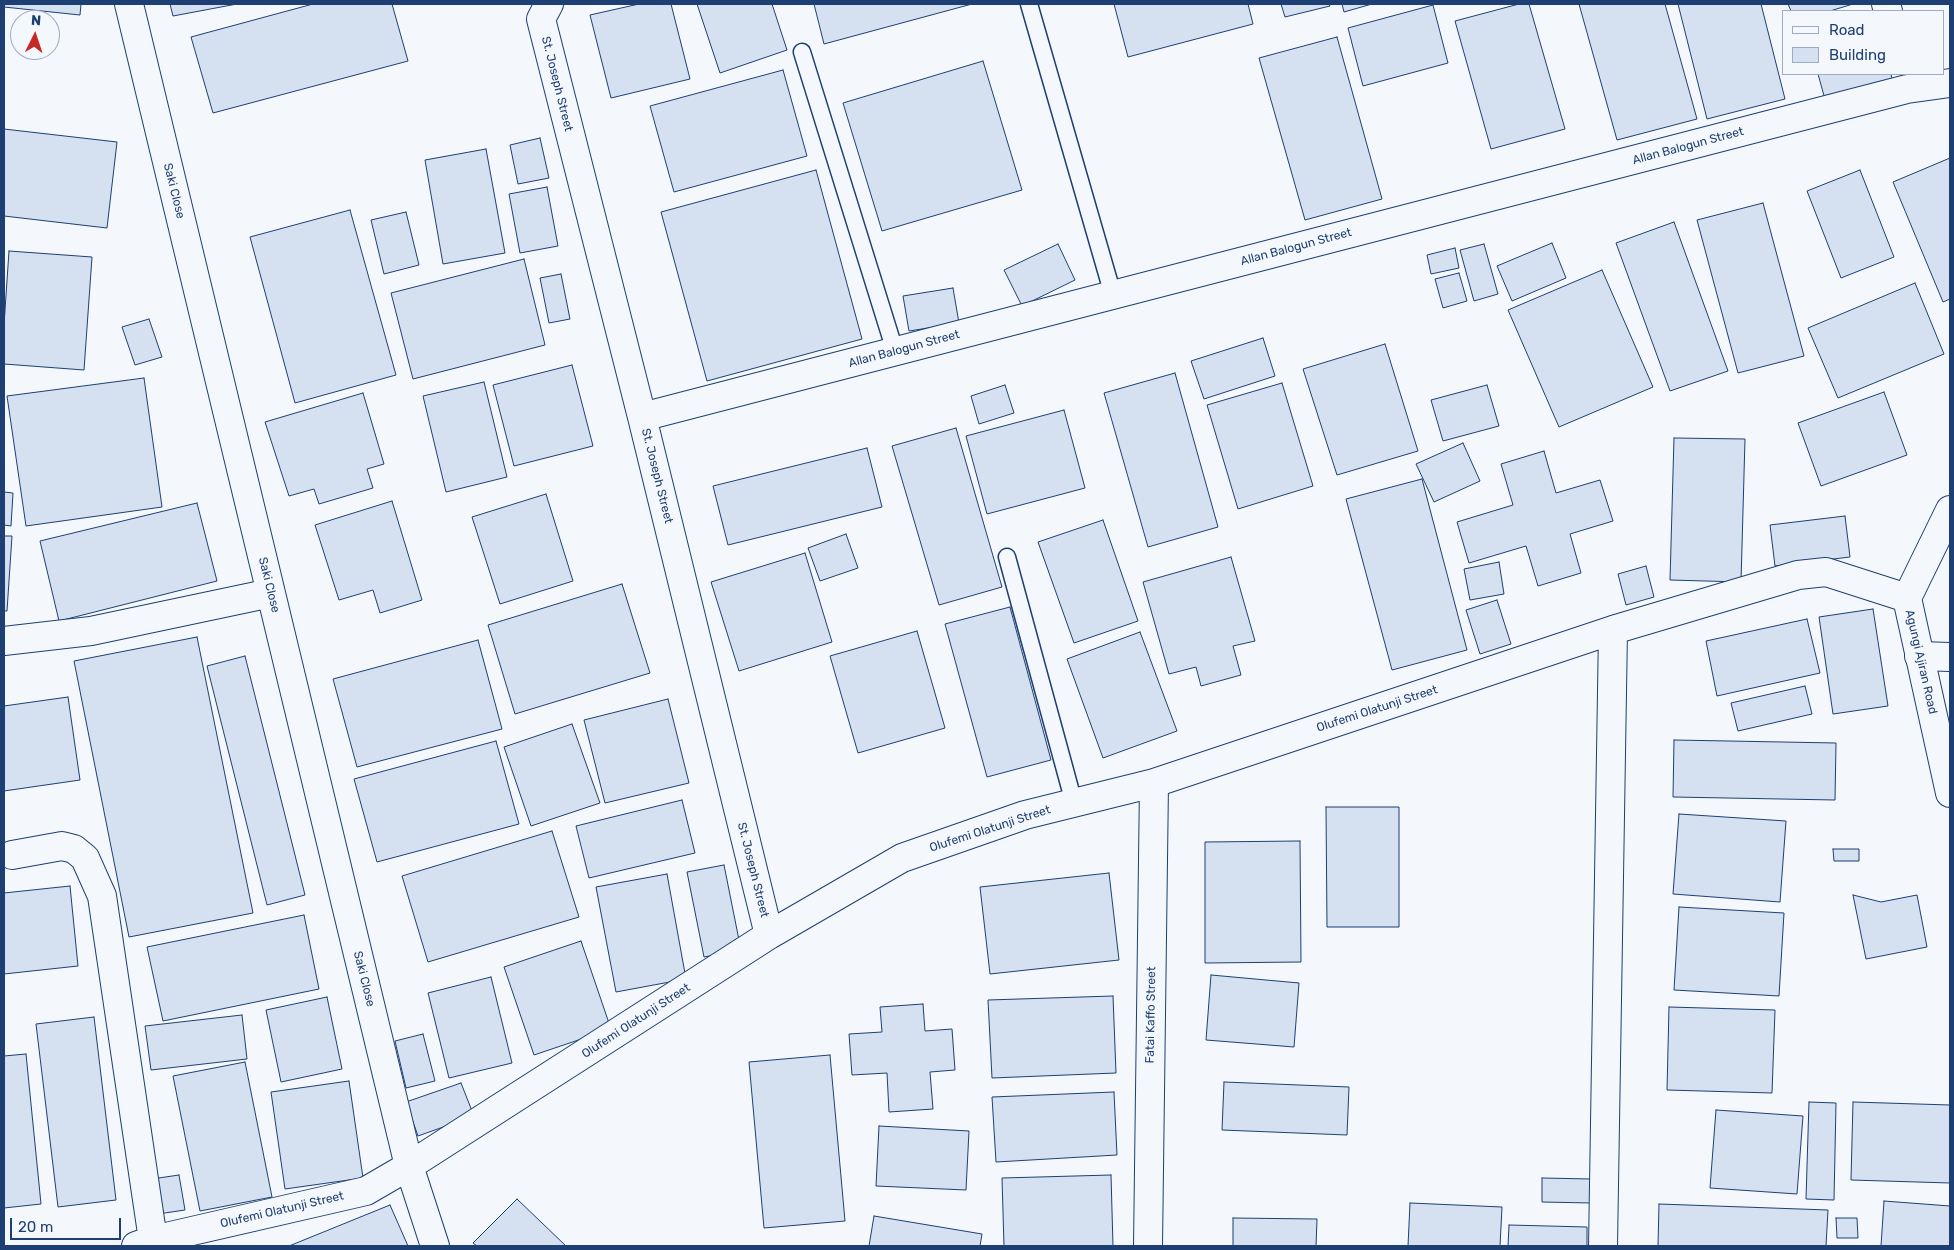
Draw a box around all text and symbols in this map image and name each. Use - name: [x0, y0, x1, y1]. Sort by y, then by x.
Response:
- north arrow: [10, 10, 60, 60]
- legend: [1782, 10, 1944, 75]
- text: N: [30, 12, 42, 29]
- text: Road: [1829, 21, 1865, 39]
- street label: St. Joseph Street: [538, 35, 576, 133]
- text: Building: [1829, 46, 1886, 64]
- street label: Allan Balogun Street: [1631, 124, 1745, 168]
- street label: Saki Close: [160, 162, 188, 220]
- street label: Allan Balogun Street: [1239, 225, 1353, 269]
- street label: Allan Balogun Street: [847, 327, 961, 371]
- street label: St. Joseph Street: [638, 427, 676, 525]
- street label: Saki Close: [255, 556, 283, 614]
- street label: Agungi Ajiran Road: [1902, 608, 1940, 716]
- street label: Olufemi Olatunji Street: [1315, 683, 1439, 735]
- street label: Olufemi Olatunji Street: [928, 803, 1052, 855]
- street label: St. Joseph Street: [734, 821, 772, 919]
- street label: Saki Close: [350, 950, 378, 1008]
- street label: Fatai Kaffo Street: [1143, 966, 1159, 1064]
- street label: Olufemi Olatunji Street: [579, 981, 693, 1061]
- street label: Olufemi Olatunji Street: [219, 1189, 345, 1231]
- scale bar: [12, 1208, 124, 1240]
- text: 20 m: [18, 1218, 53, 1236]

